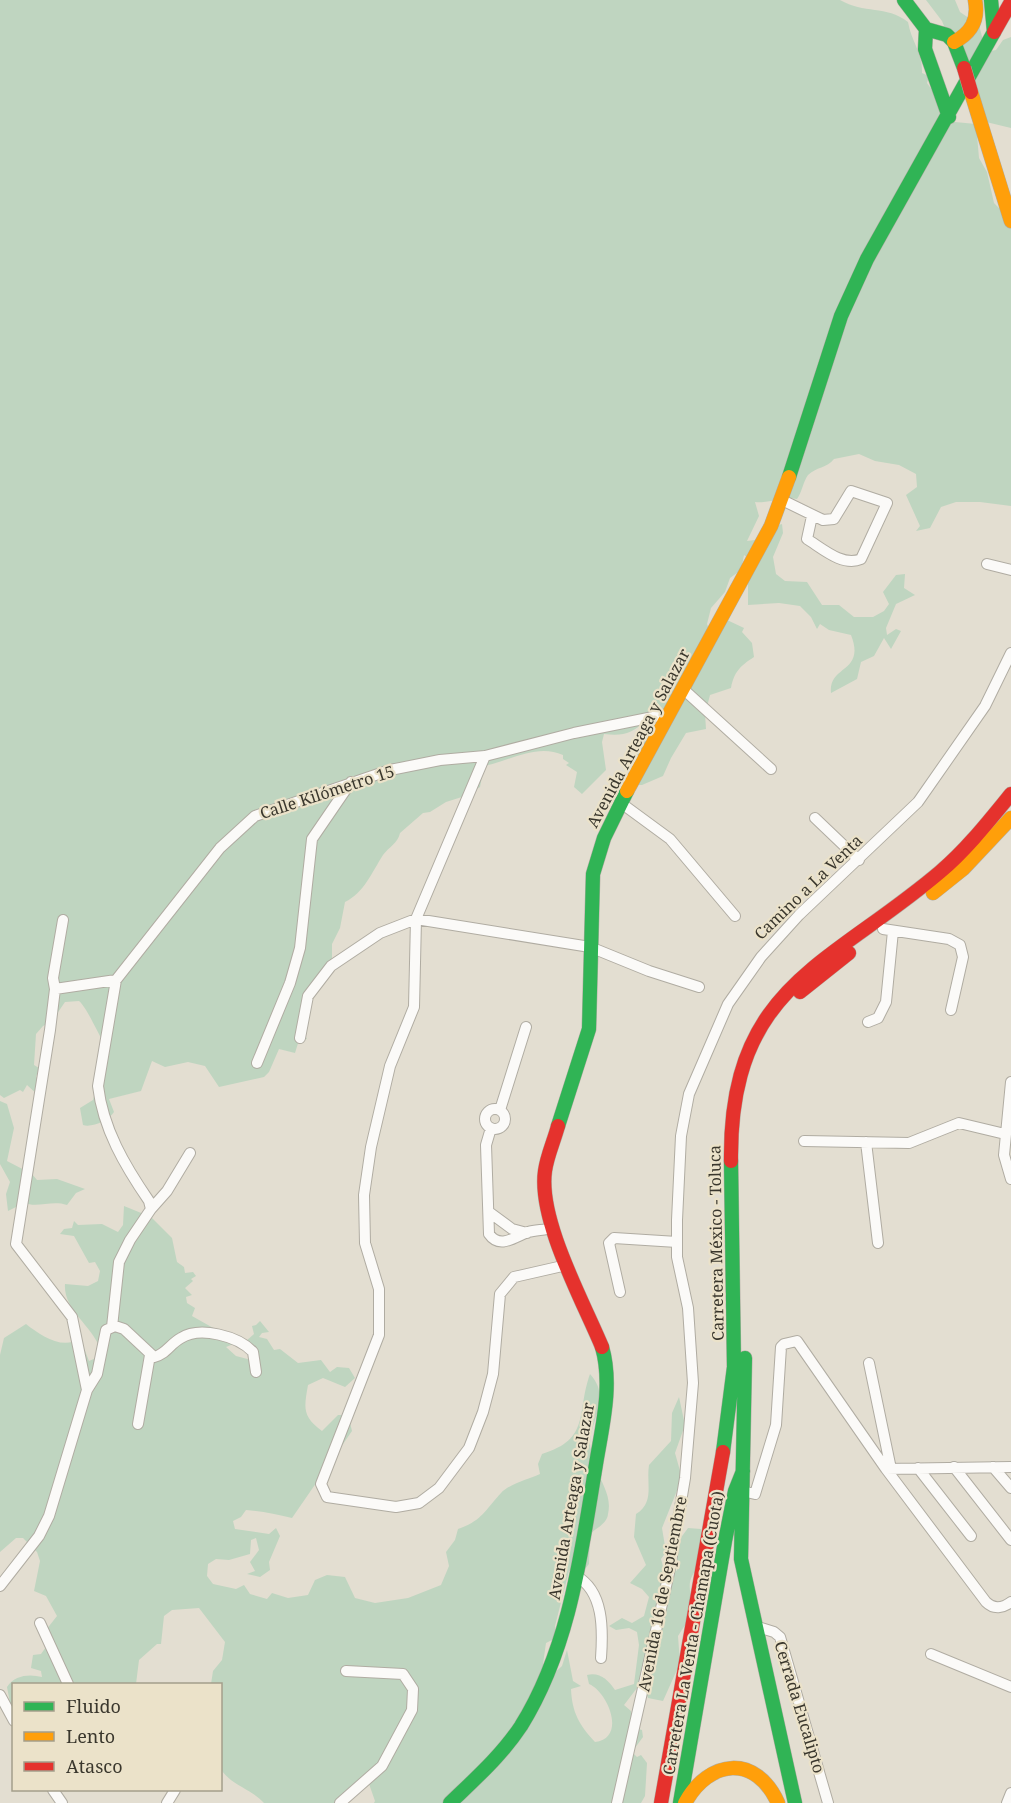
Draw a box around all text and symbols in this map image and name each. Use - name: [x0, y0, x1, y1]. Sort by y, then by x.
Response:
- street label: Avenida Arteaga y Salazar: [581, 644, 695, 831]
- street label: Calle Kilómetro 15: [257, 760, 397, 824]
- street label: Camino a La Venta: [749, 830, 867, 944]
- street label: Carretera México - Toluca: [703, 1145, 729, 1341]
- street label: Avenida Arteaga y Salazar: [543, 1400, 599, 1601]
- street label: Carretera La Venta - Chamapa (Cuota): [657, 1489, 729, 1777]
- street label: Avenida 16 de Septiembre: [632, 1494, 692, 1694]
- street label: Cerrada Eucalipto: [769, 1638, 831, 1776]
- legend: [12, 1683, 222, 1791]
- text: Fluido: [66, 1694, 121, 1718]
- text: Lento: [66, 1724, 115, 1748]
- text: Atasco: [66, 1754, 123, 1778]

